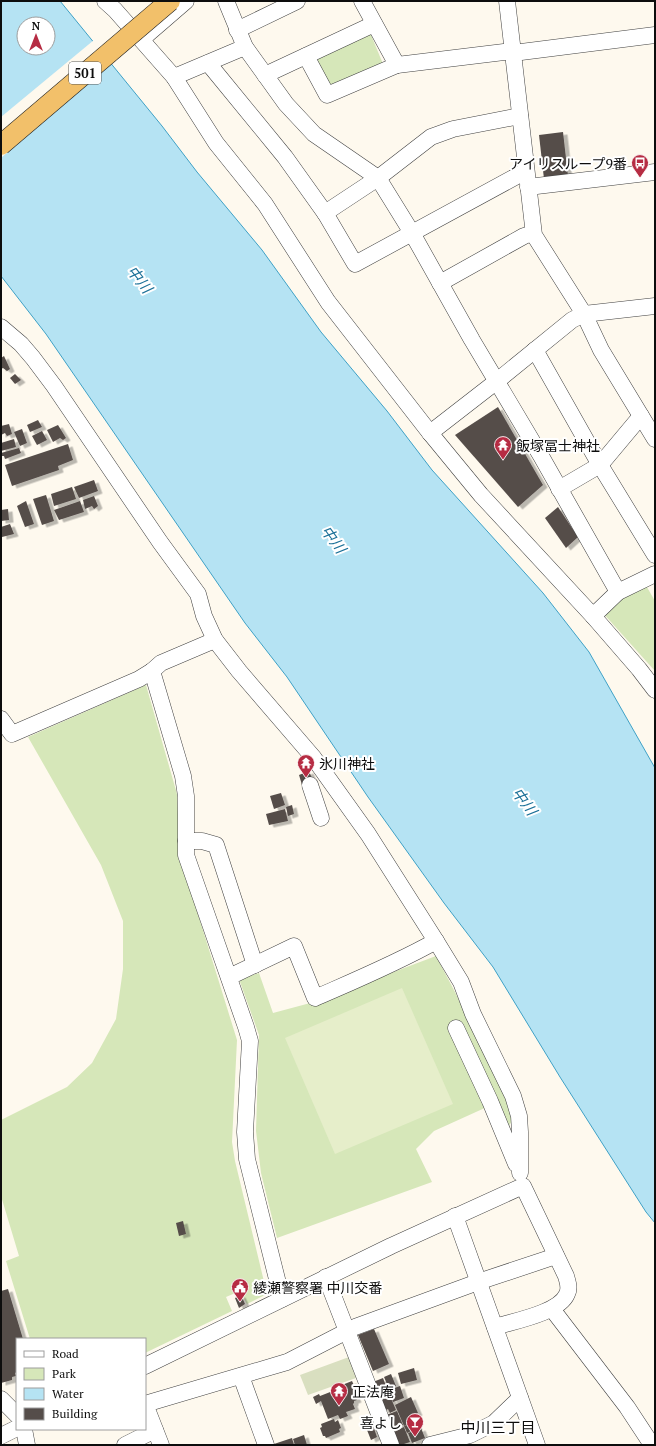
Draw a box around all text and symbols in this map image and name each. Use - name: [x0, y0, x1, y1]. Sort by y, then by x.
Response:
- north arrow: [16, 16, 56, 56]
- text: N: [32, 19, 41, 33]
- road number: 501: [69, 62, 101, 84]
- bus stop icon: アイリスループ9番: [630, 153, 650, 178]
- place label: アイリスループ9番: [509, 154, 627, 173]
- water label: 中川: [123, 261, 158, 298]
- temple icon: 飯塚冨士神社: [493, 435, 513, 460]
- place label: 飯塚冨士神社: [516, 436, 600, 455]
- water label: 中川: [317, 521, 352, 559]
- temple icon: 氷川神社: [296, 753, 316, 778]
- place label: 氷川神社: [319, 754, 375, 773]
- water label: 中川: [508, 783, 543, 821]
- public building icon: 綾瀬警察署 中川交番: [230, 1277, 250, 1302]
- place label: 綾瀬警察署 中川交番: [253, 1278, 382, 1297]
- legend: [16, 1338, 146, 1430]
- text: Road: [52, 1346, 79, 1361]
- text: Park: [52, 1366, 77, 1381]
- temple icon: 正法庵: [329, 1381, 349, 1406]
- place label: 正法庵: [352, 1382, 394, 1401]
- text: Water: [52, 1386, 84, 1401]
- text: Building: [52, 1406, 98, 1421]
- bar icon: 喜よし: [405, 1412, 425, 1437]
- place label: 喜よし: [360, 1413, 402, 1432]
- district label: 中川三丁目: [460, 1417, 536, 1437]

